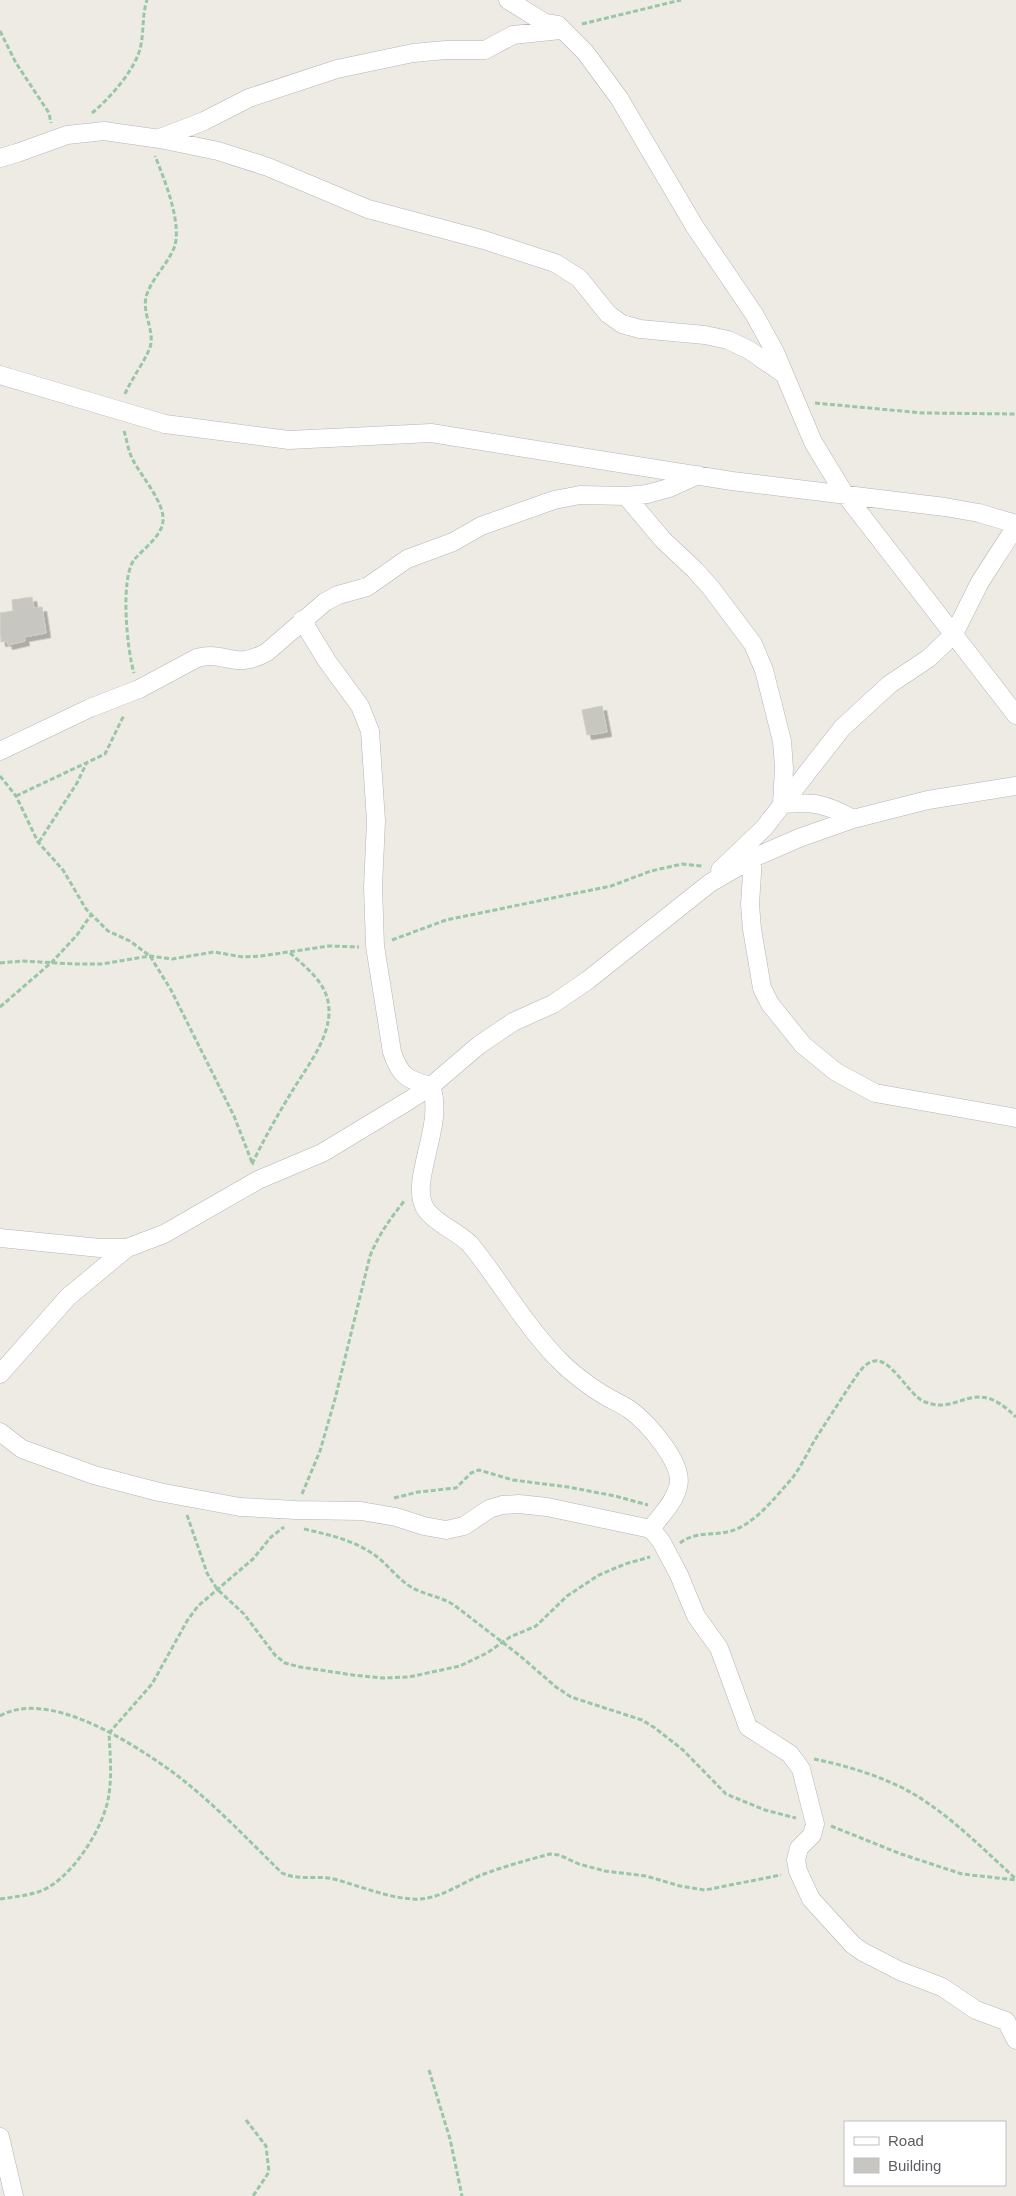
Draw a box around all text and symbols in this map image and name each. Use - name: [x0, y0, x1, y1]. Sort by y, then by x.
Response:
- legend: [844, 2121, 1006, 2186]
- text: Road: [888, 2132, 924, 2149]
- text: Building: [888, 2157, 941, 2174]

